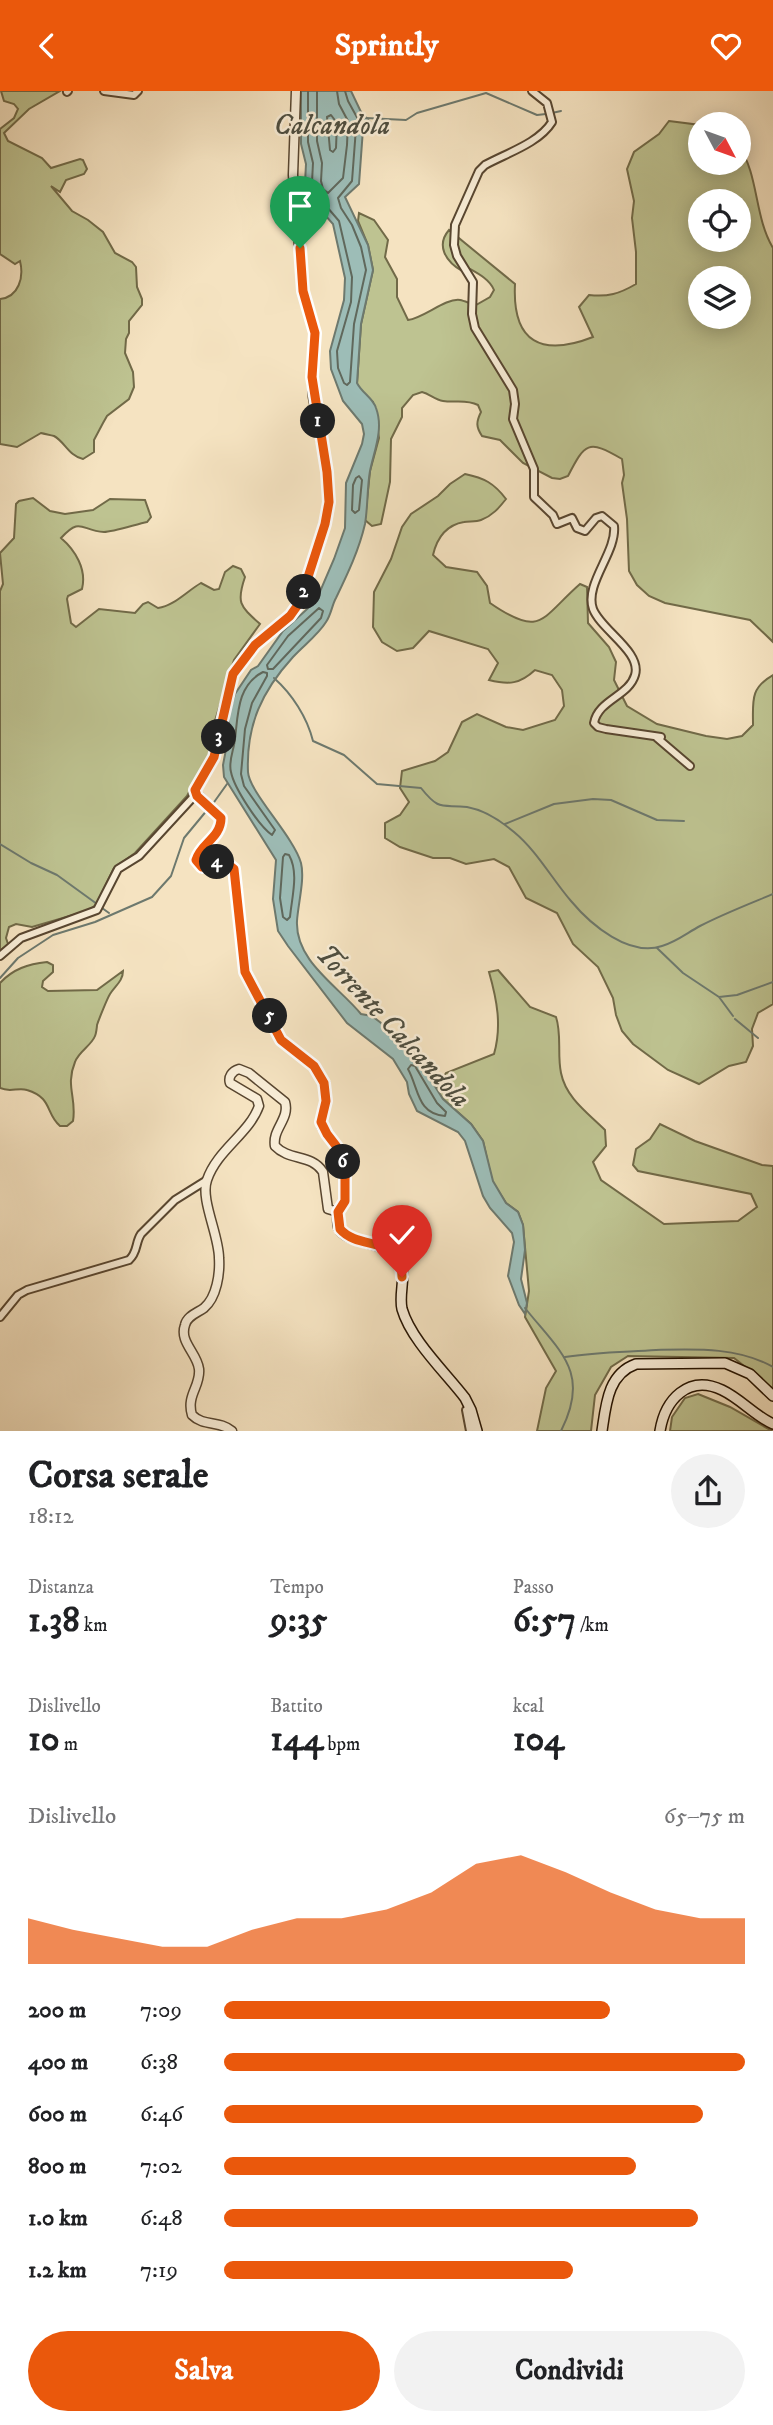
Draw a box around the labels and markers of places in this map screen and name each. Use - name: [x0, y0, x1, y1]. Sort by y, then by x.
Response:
- pin: [270, 176, 330, 248]
- pin: 1: [300, 403, 336, 439]
- pin: 2: [286, 575, 322, 609]
- pin: 3: [202, 719, 236, 755]
- pin: 4: [200, 845, 234, 879]
- pin: 5: [252, 999, 288, 1033]
- pin: 6: [326, 1145, 360, 1179]
- pin: [372, 1205, 432, 1277]

